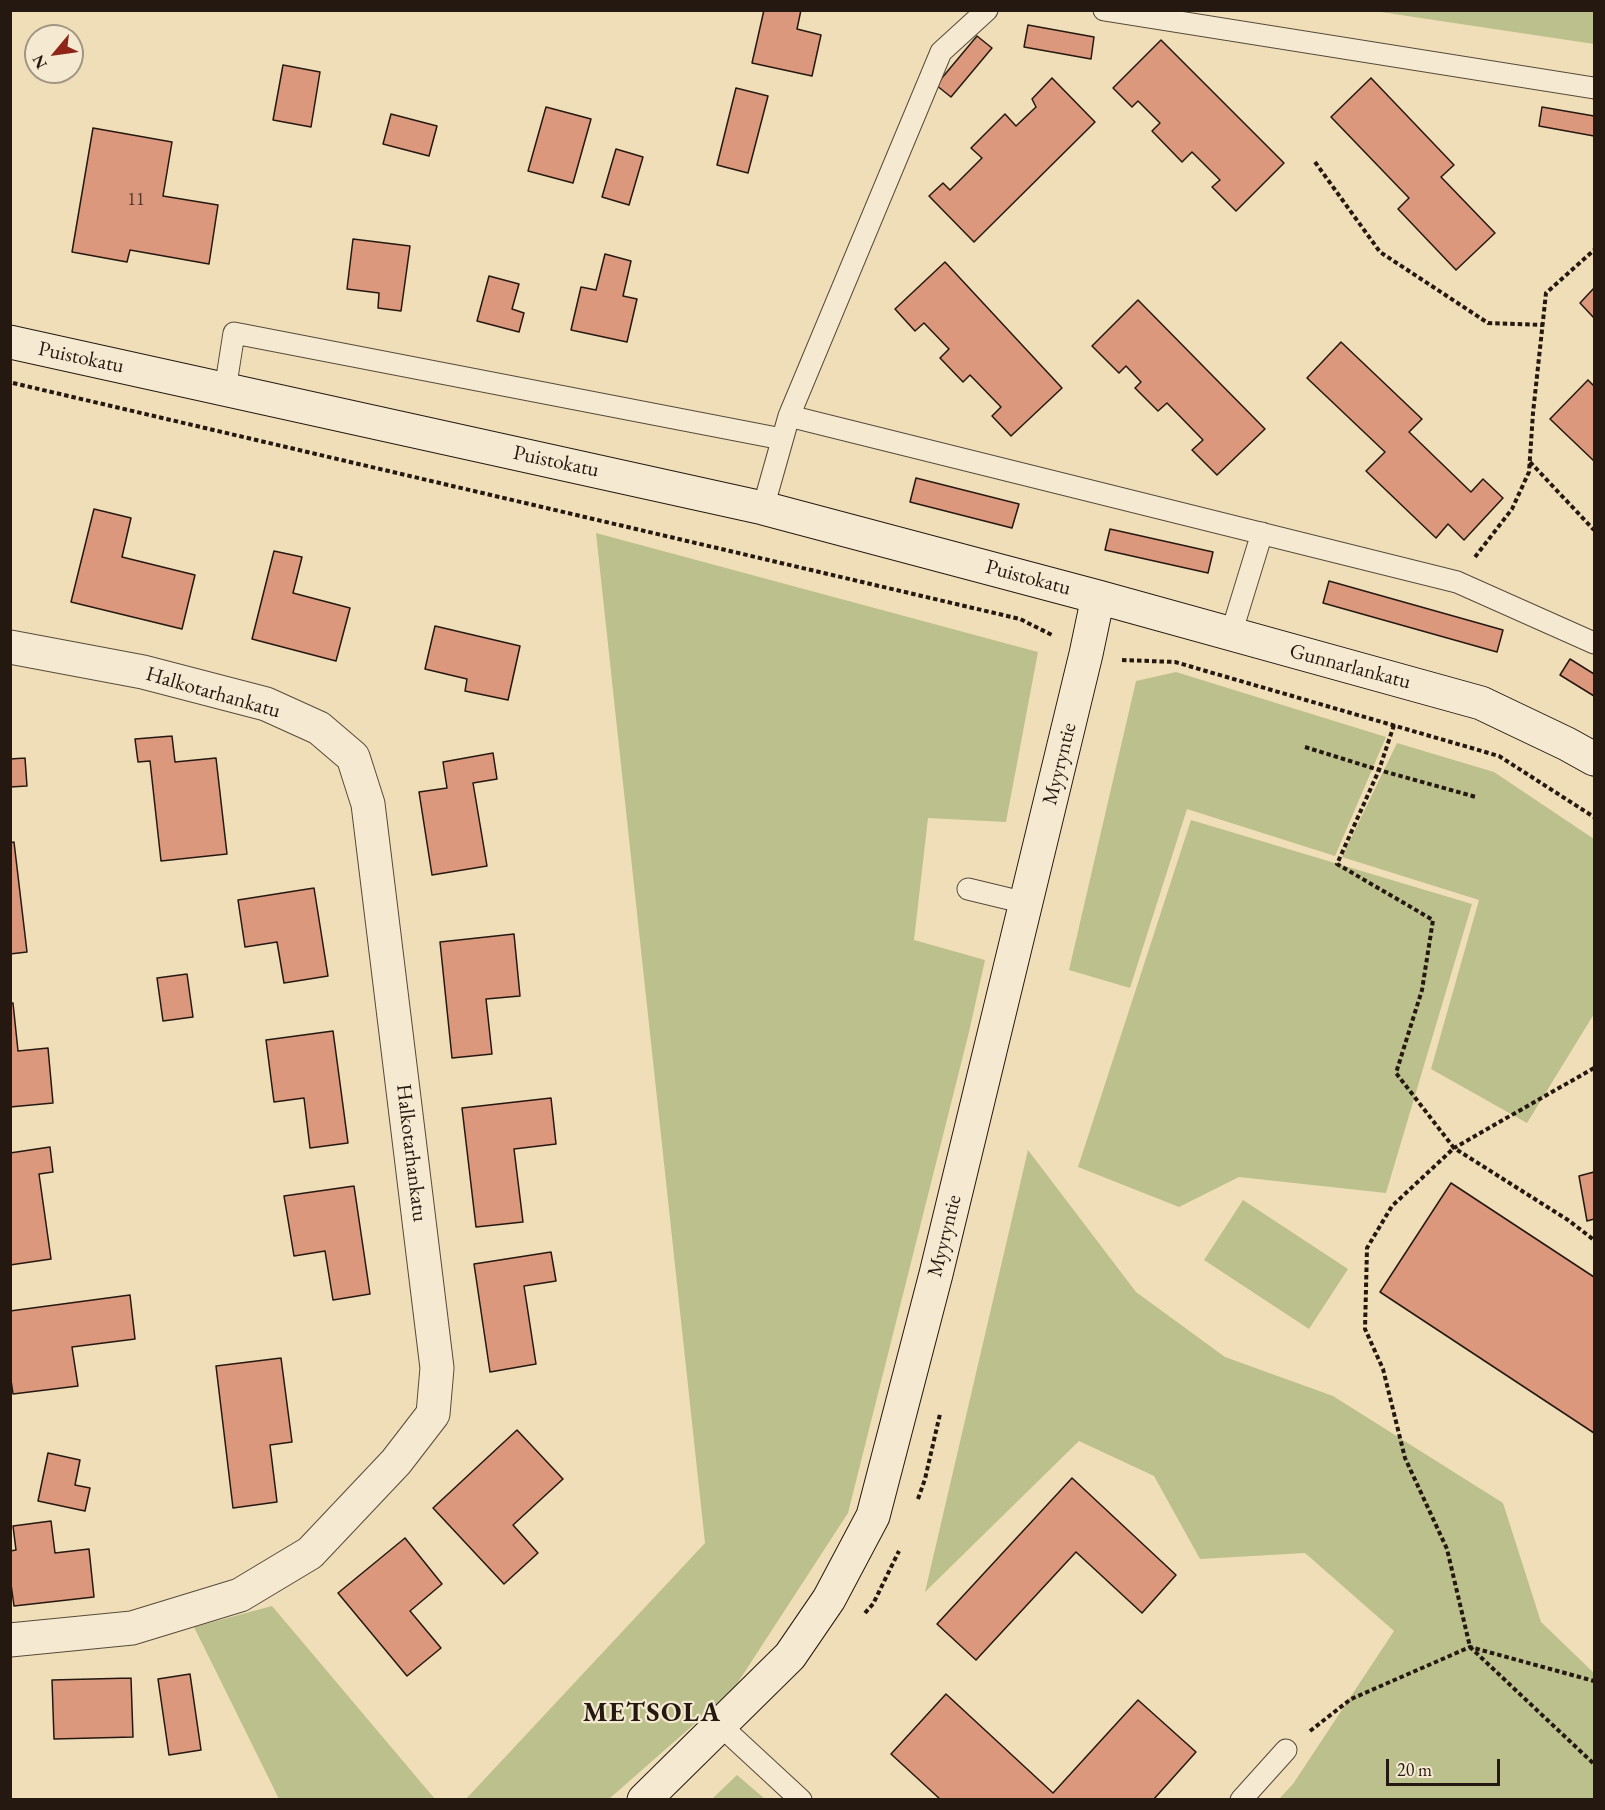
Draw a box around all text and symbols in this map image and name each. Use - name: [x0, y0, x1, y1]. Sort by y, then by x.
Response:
- north arrow: [24, 24, 84, 84]
- text: N: [27, 51, 52, 73]
- house number: 11: [127, 189, 145, 211]
- street label: Puistokatu: [36, 337, 126, 379]
- street label: Puistokatu: [511, 441, 601, 483]
- street label: Puistokatu: [983, 555, 1073, 601]
- street label: Gunnarlankatu: [1287, 639, 1413, 695]
- street label: Halkotarhankatu: [143, 662, 283, 724]
- street label: Myyryntie: [1038, 720, 1082, 808]
- street label: Halkotarhankatu: [390, 1083, 432, 1223]
- street label: Myyryntie: [923, 1192, 967, 1280]
- district label: METSOLA: [583, 1698, 721, 1730]
- scale bar: [1389, 1747, 1503, 1785]
- text: 20 m: [1397, 1758, 1432, 1781]

